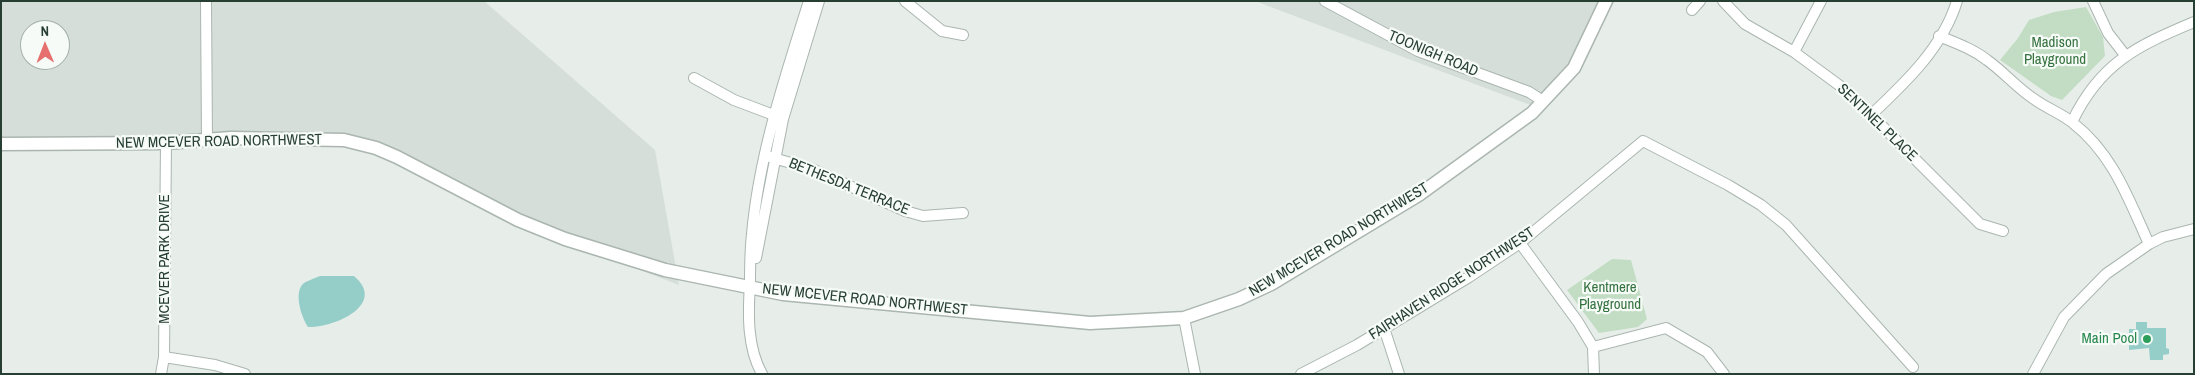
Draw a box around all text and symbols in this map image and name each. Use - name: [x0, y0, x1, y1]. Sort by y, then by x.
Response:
- north arrow: [20, 20, 70, 70]
- text: N: [40, 22, 49, 40]
- street label: TOONIGH ROAD: [1385, 27, 1481, 81]
- park label: Madison Playground: [2024, 34, 2086, 69]
- street label: SENTINEL PLACE: [1833, 80, 1921, 166]
- street label: NEW MCEVER ROAD NORTHWEST: [116, 131, 322, 153]
- street label: BETHESDA TERRACE: [786, 155, 912, 219]
- street label: NEW MCEVER ROAD NORTHWEST: [1246, 179, 1432, 301]
- street label: MCEVER PARK DRIVE: [156, 194, 174, 324]
- street label: FAIRHAVEN RIDGE NORTHWEST: [1366, 224, 1538, 344]
- park label: Kentmere Playground: [1579, 279, 1641, 314]
- street label: NEW MCEVER ROAD NORTHWEST: [762, 280, 968, 320]
- place label: Main Pool: [2082, 330, 2137, 348]
- marker: Main Pool: [2141, 333, 2153, 345]

